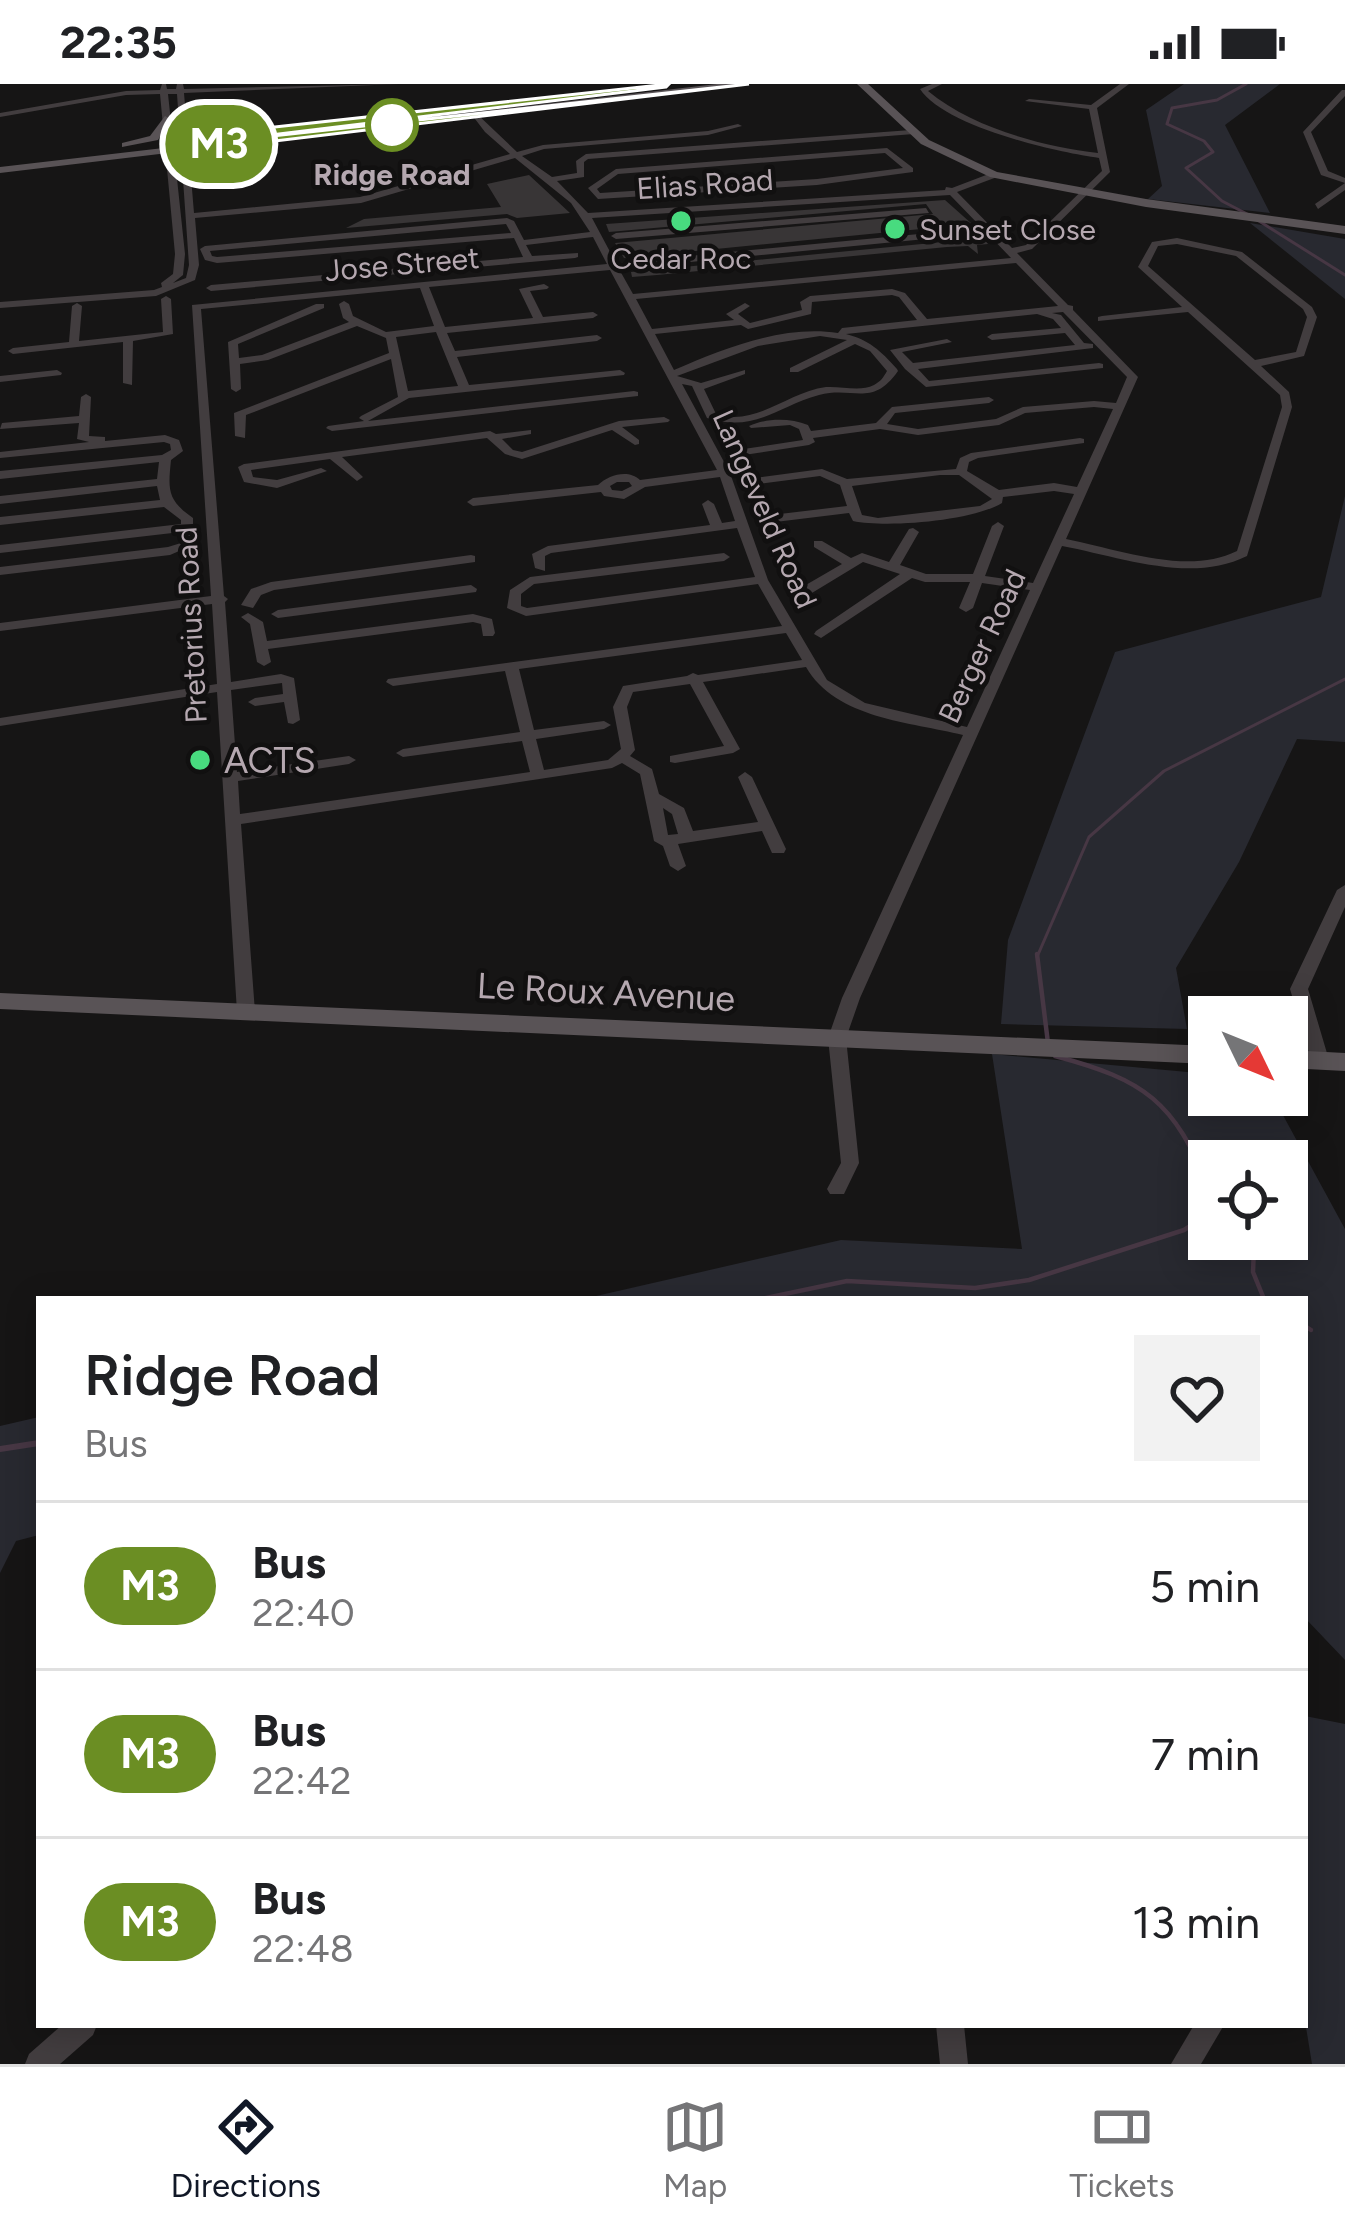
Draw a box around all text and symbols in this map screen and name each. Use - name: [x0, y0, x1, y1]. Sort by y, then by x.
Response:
- text: 22:35: [60, 15, 177, 69]
- marker: Ridge Road: [367, 100, 417, 150]
- line badge: M3: [165, 105, 273, 183]
- text: M3: [189, 118, 249, 169]
- place label: Ridge Road: [313, 156, 471, 193]
- street label: Elias Road: [635, 161, 775, 207]
- marker: Cedar Roc: [668, 208, 694, 234]
- place label: Sunset Close: [919, 211, 1096, 248]
- marker: Sunset Close: [882, 216, 908, 242]
- street label: Jose Street: [323, 239, 481, 289]
- place label: Cedar Roc: [611, 240, 751, 277]
- street label: Langeveld Road: [705, 404, 825, 614]
- street label: Pretorius Road: [167, 526, 215, 724]
- street label: Berger Road: [930, 563, 1034, 729]
- place label: ACTS: [224, 739, 316, 782]
- marker: ACTS: [187, 747, 213, 773]
- street label: Le Roux Avenue: [476, 964, 736, 1020]
- north arrow: [1188, 996, 1308, 1116]
- map controls: [1188, 996, 1308, 1260]
- button: locate: [1188, 1140, 1308, 1260]
- button: heart: [1134, 1335, 1260, 1461]
- text: Ridge Road: [84, 1341, 380, 1409]
- text: Bus: [84, 1420, 148, 1467]
- text: Bus: [252, 1535, 326, 1589]
- text: 5 min: [1149, 1559, 1260, 1613]
- text: M3: [120, 1560, 180, 1611]
- text: 22:40: [252, 1589, 355, 1636]
- text: Bus: [252, 1703, 326, 1757]
- text: 7 min: [1151, 1727, 1260, 1781]
- text: M3: [120, 1728, 180, 1779]
- text: 22:42: [252, 1757, 352, 1804]
- text: Bus: [252, 1871, 326, 1925]
- text: 13 min: [1132, 1895, 1260, 1949]
- text: M3: [120, 1896, 180, 1947]
- text: 22:48: [252, 1925, 354, 1972]
- tab: Directions: [171, 2094, 321, 2205]
- tab: Map: [662, 2094, 728, 2205]
- tab: Tickets: [1069, 2094, 1174, 2205]

